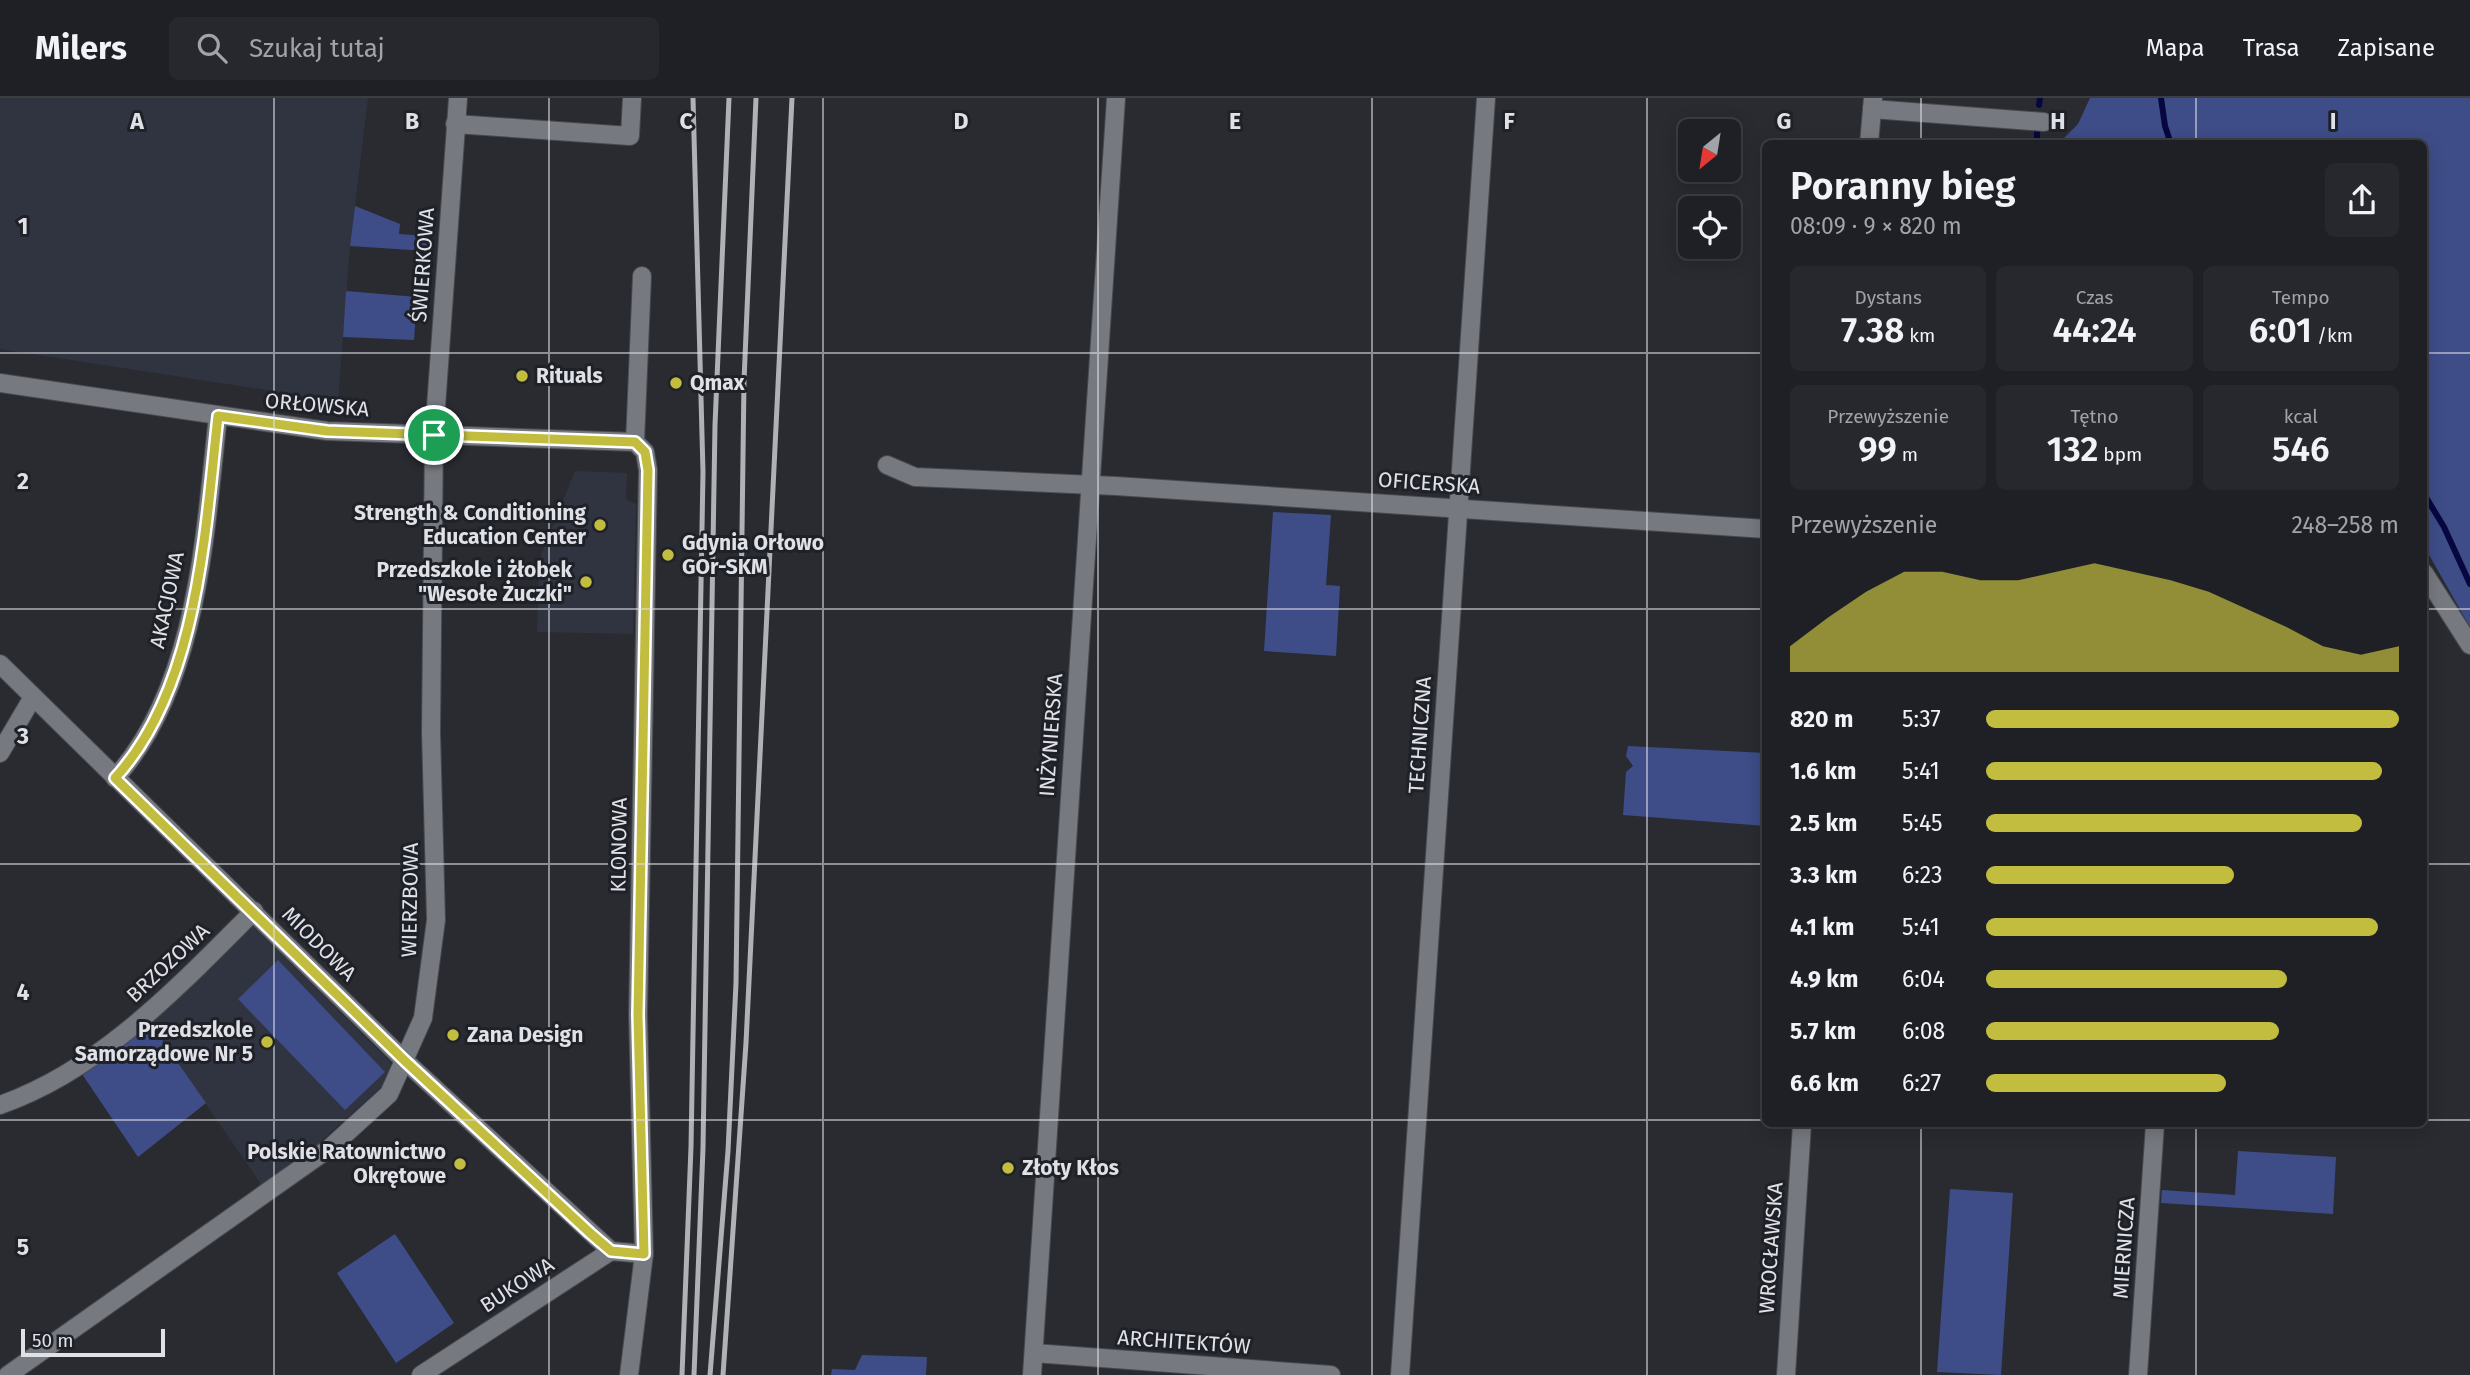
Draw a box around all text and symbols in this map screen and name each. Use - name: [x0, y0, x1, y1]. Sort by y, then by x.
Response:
- search box: [169, 17, 659, 80]
- text: Milers: [35, 28, 127, 68]
- icon: search: [193, 29, 231, 67]
- text: Szukaj tutaj: [249, 33, 385, 64]
- text: Mapa: [2146, 34, 2205, 62]
- text: Trasa: [2243, 34, 2300, 62]
- text: Zapisane: [2338, 34, 2435, 62]
- text: A: [129, 107, 144, 135]
- text: B: [405, 107, 419, 135]
- text: C: [679, 107, 693, 135]
- text: D: [954, 107, 969, 135]
- text: E: [1229, 107, 1241, 135]
- text: F: [1503, 107, 1515, 135]
- text: G: [1777, 107, 1791, 135]
- text: H: [2050, 107, 2066, 135]
- text: I: [2330, 107, 2336, 135]
- north arrow: [1678, 119, 1741, 182]
- map controls: [1678, 119, 1741, 259]
- text: Poranny bieg: [1790, 163, 2016, 209]
- button: share: [2325, 163, 2399, 237]
- button: locate: [1678, 196, 1741, 259]
- street label: ŚWIERKOWA: [406, 207, 440, 323]
- text: 1: [18, 212, 28, 240]
- text: 08:09 · 9 × 820 m: [1790, 212, 1962, 240]
- text: Dystans: [1854, 286, 1922, 309]
- text: Czas: [2076, 286, 2113, 309]
- text: Tempo: [2272, 286, 2330, 309]
- text: 7.38: [1841, 309, 1904, 351]
- text: 44:24: [2053, 309, 2136, 351]
- text: 6:01: [2249, 309, 2312, 351]
- text: km: [1904, 324, 1935, 347]
- text: /km: [2312, 324, 2353, 347]
- place label: Rituals: [536, 363, 603, 389]
- marker: Rituals: [514, 368, 530, 384]
- place label: Qmax: [690, 370, 745, 396]
- marker: Qmax: [668, 375, 684, 391]
- street label: ORŁOWSKA: [264, 387, 370, 423]
- pin: [404, 405, 464, 465]
- text: Przewyższenie: [1827, 405, 1949, 428]
- text: Tętno: [2070, 405, 2119, 428]
- text: kcal: [2284, 405, 2318, 428]
- icon: arrive: [415, 416, 453, 454]
- text: 99: [1858, 428, 1897, 470]
- text: 132: [2047, 428, 2098, 470]
- text: 546: [2272, 428, 2330, 470]
- text: m: [1897, 443, 1918, 466]
- text: bpm: [2098, 443, 2142, 466]
- street label: OFICERSKA: [1377, 466, 1481, 500]
- text: 2: [17, 467, 29, 495]
- place label: Strength & Conditioning Education Center: [354, 500, 587, 550]
- text: Przewyższenie: [1790, 511, 1937, 539]
- text: 248–258 m: [2291, 511, 2399, 539]
- marker: Strength & Conditioning Education Center: [592, 517, 608, 533]
- place label: Gdynia Orłowo GOr-SKM: [682, 530, 824, 580]
- marker: Gdynia Orłowo GOr-SKM: [660, 547, 676, 563]
- street label: AKACJOWA: [144, 549, 190, 651]
- place label: Przedszkole i żłobek "Wesołe Żuczki": [376, 557, 572, 607]
- marker: Przedszkole i żłobek "Wesołe Żuczki": [578, 574, 594, 590]
- street label: INŻYNIERSKA: [1034, 673, 1068, 797]
- street label: TECHNICZNA: [1403, 676, 1437, 794]
- text: 820 m: [1790, 705, 1853, 733]
- text: 5:37: [1902, 705, 1941, 733]
- text: 3: [16, 722, 29, 750]
- text: 1.6 km: [1790, 757, 1857, 785]
- text: 5:41: [1902, 757, 1940, 785]
- street label: KLONOWA: [605, 797, 633, 893]
- text: 2.5 km: [1790, 809, 1858, 837]
- text: 5:45: [1902, 809, 1942, 837]
- street label: WIERZBOWA: [396, 842, 424, 958]
- text: 3.3 km: [1790, 861, 1857, 889]
- text: 6:23: [1902, 861, 1943, 889]
- street label: MIODOWA: [276, 901, 362, 987]
- text: 4.1 km: [1790, 913, 1854, 941]
- text: 5:41: [1902, 913, 1940, 941]
- street label: BRZOZOWA: [121, 918, 215, 1008]
- text: 4.9 km: [1790, 965, 1858, 993]
- text: 6:04: [1902, 965, 1945, 993]
- text: 4: [17, 978, 30, 1006]
- place label: Przedszkole Samorządowe Nr 5: [75, 1017, 253, 1067]
- text: 5.7 km: [1790, 1017, 1856, 1045]
- text: 6:08: [1902, 1017, 1945, 1045]
- place label: Zana Design: [467, 1022, 583, 1048]
- marker: Zana Design: [445, 1027, 461, 1043]
- marker: Przedszkole Samorządowe Nr 5: [259, 1034, 275, 1050]
- text: 6.6 km: [1790, 1069, 1859, 1097]
- text: 6:27: [1902, 1069, 1941, 1097]
- place label: Polskie Ratownictwo Okrętowe: [247, 1139, 446, 1189]
- place label: Złoty Kłos: [1022, 1155, 1119, 1181]
- marker: Polskie Ratownictwo Okrętowe: [452, 1156, 468, 1172]
- marker: Złoty Kłos: [1000, 1160, 1016, 1176]
- street label: WROCŁAWSKA: [1753, 1181, 1789, 1315]
- street label: MIERNICZA: [2107, 1196, 2141, 1300]
- text: 5: [17, 1233, 29, 1261]
- street label: BUKOWA: [475, 1252, 559, 1318]
- street label: ARCHITEKTÓW: [1117, 1324, 1251, 1360]
- scale bar: [21, 1326, 164, 1358]
- text: 50 m: [32, 1329, 73, 1352]

